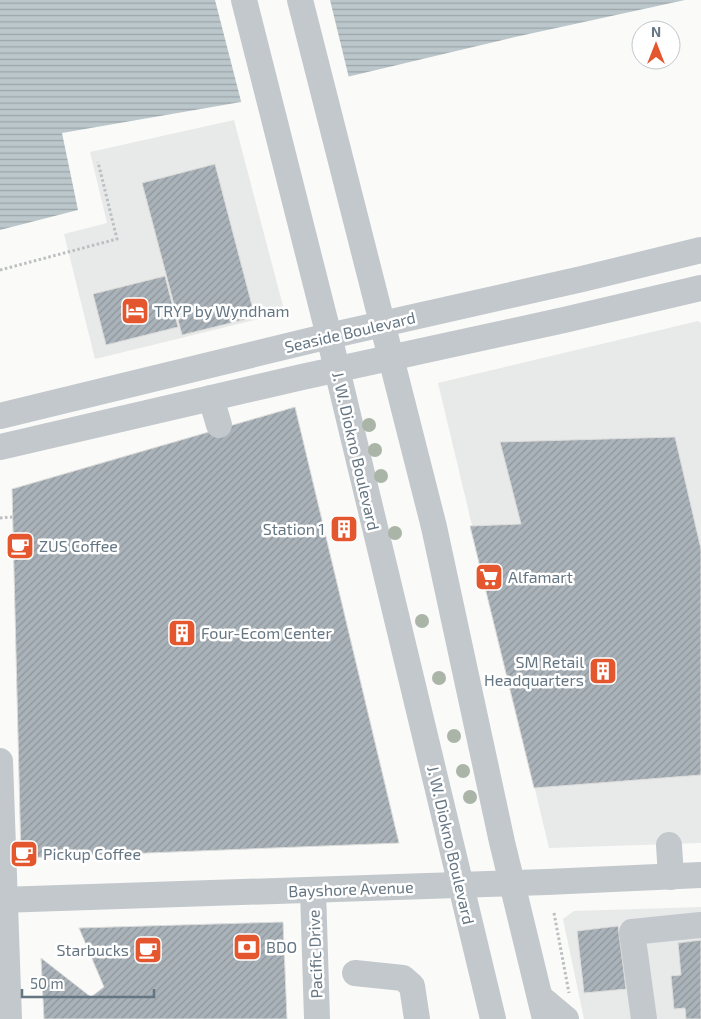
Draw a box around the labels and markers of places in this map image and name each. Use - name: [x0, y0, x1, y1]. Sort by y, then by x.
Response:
- hotel icon: TRYP by Wyndham: [120, 296, 150, 326]
- place label: TRYP by Wyndham: [154, 301, 290, 320]
- building icon: Station 1: [329, 514, 359, 544]
- place label: Station 1: [263, 519, 325, 538]
- cafe icon: ZUS Coffee: [5, 531, 35, 561]
- place label: ZUS Coffee: [39, 536, 118, 555]
- supermarket icon: Alfamart: [474, 562, 504, 592]
- place label: Alfamart: [508, 567, 573, 586]
- building icon: Four-Ecom Center: [167, 618, 197, 648]
- place label: Four-Ecom Center: [201, 623, 332, 642]
- place label: SM Retail Headquarters: [484, 652, 584, 689]
- building icon: SM Retail Headquarters: [588, 656, 618, 686]
- cafe icon: Pickup Coffee: [9, 839, 39, 869]
- place label: Pickup Coffee: [43, 844, 141, 863]
- bank icon: BDO: [232, 932, 262, 962]
- cafe icon: Starbucks: [133, 935, 163, 965]
- place label: BDO: [266, 937, 297, 956]
- place label: Starbucks: [56, 940, 129, 959]

